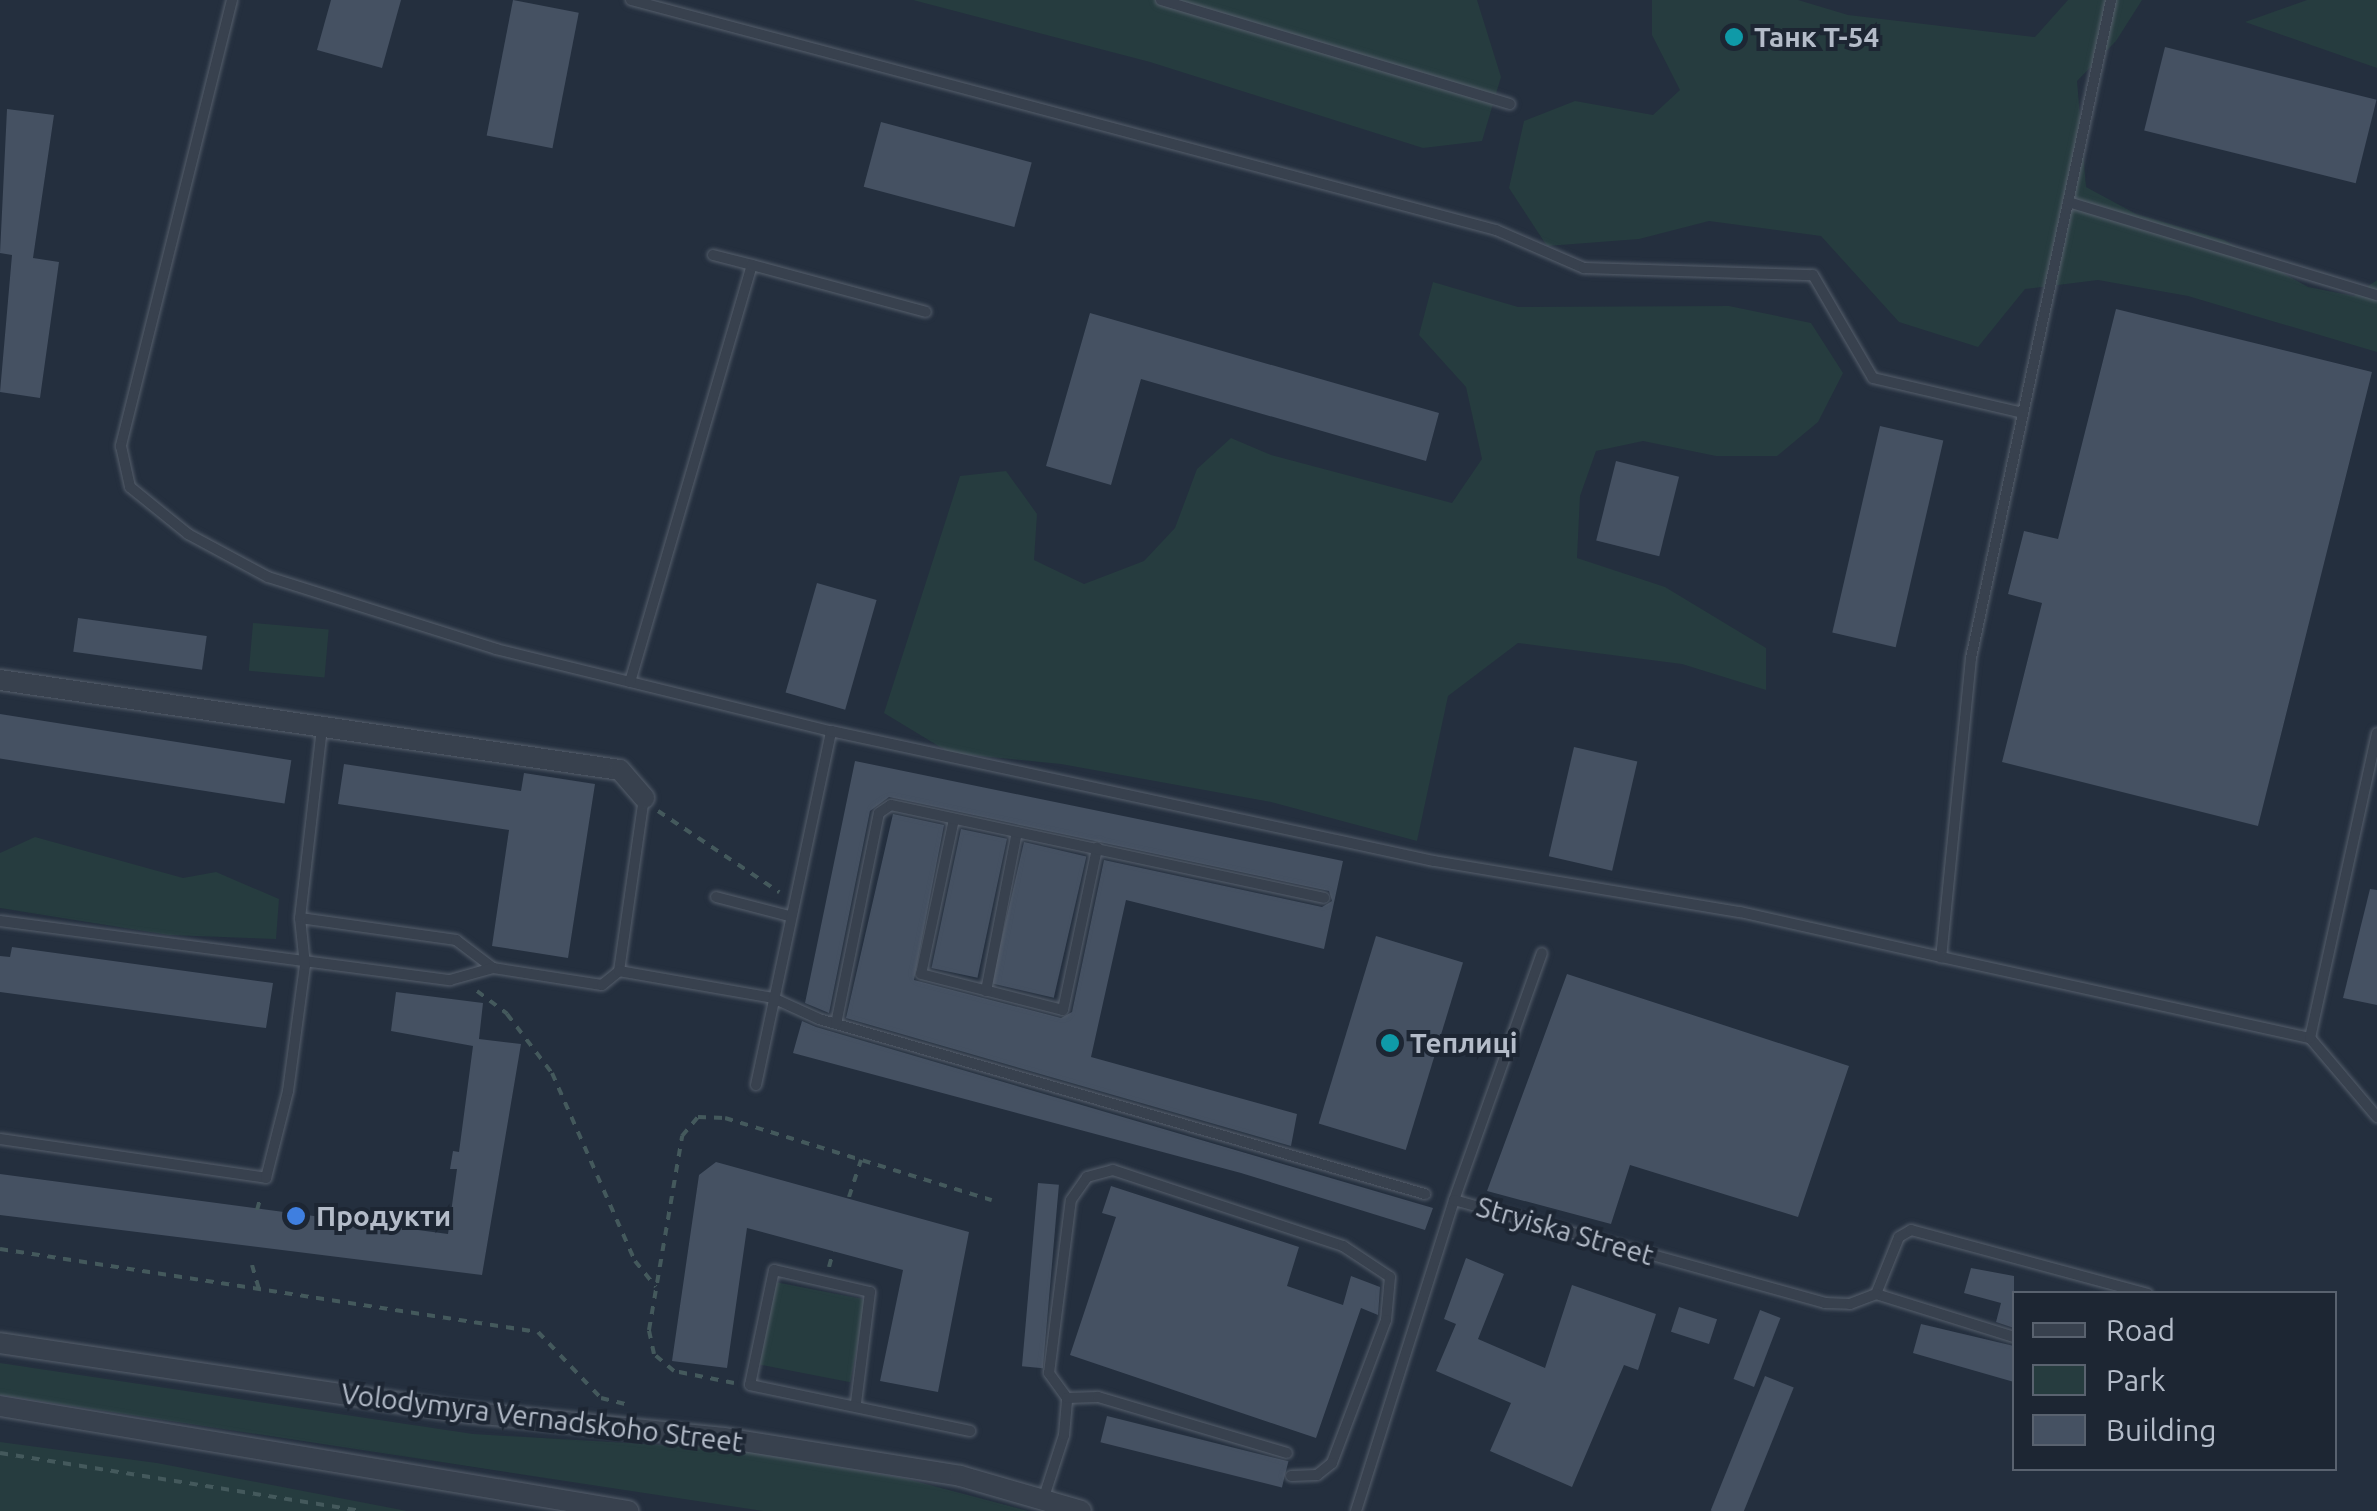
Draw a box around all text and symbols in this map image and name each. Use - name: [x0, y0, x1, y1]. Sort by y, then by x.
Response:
- place label: Танк Т-54: [1754, 20, 1879, 54]
- marker: Танк Т-54: [1723, 26, 1745, 48]
- place label: Теплиці: [1410, 1026, 1518, 1060]
- marker: Теплиці: [1379, 1032, 1401, 1054]
- street label: Stryiska Street: [1473, 1190, 1657, 1272]
- place label: Продукти: [316, 1199, 451, 1233]
- marker: Продукти: [285, 1205, 307, 1227]
- legend: [2012, 1291, 2337, 1471]
- text: Road: [2106, 1313, 2175, 1347]
- text: Park: [2106, 1363, 2166, 1397]
- street label: Volodymyra Vernadskoho Street: [339, 1377, 745, 1459]
- text: Building: [2106, 1413, 2217, 1447]

